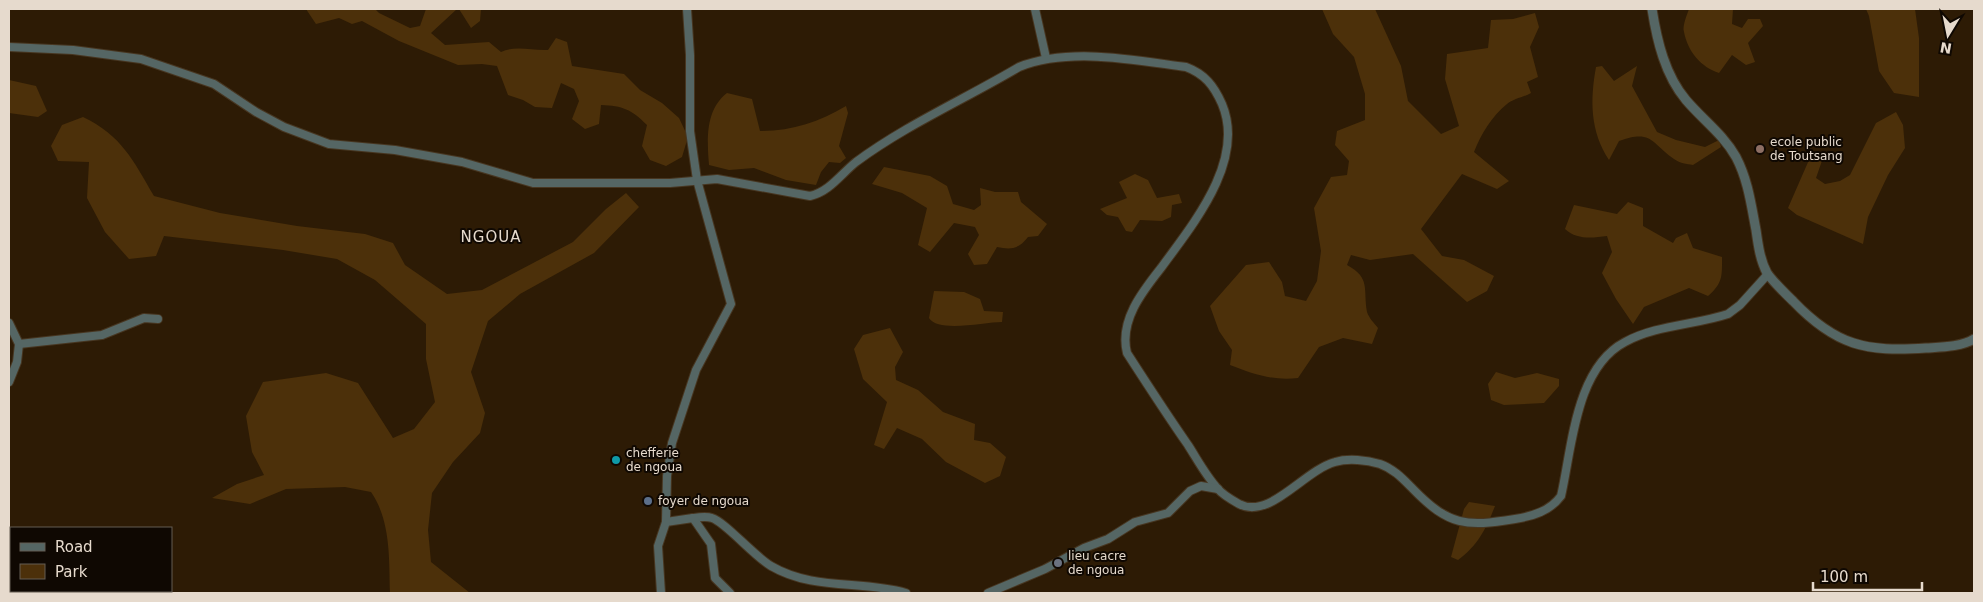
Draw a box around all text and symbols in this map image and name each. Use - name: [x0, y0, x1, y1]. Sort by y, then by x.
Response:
- north arrow: [1923, 10, 1973, 60]
- text: N: [1939, 39, 1953, 57]
- place label: ecole public de Toutsang: [1770, 135, 1843, 163]
- marker: ecole public de Toutsang: [1754, 143, 1766, 155]
- district label: NGOUA: [461, 228, 521, 246]
- place label: chefferie de ngoua: [626, 446, 682, 474]
- marker: chefferie de ngoua: [610, 454, 622, 466]
- place label: foyer de ngoua: [658, 494, 749, 508]
- marker: foyer de ngoua: [642, 495, 654, 507]
- legend: [10, 527, 172, 592]
- text: Road: [55, 538, 93, 556]
- place label: lieu cacre de ngoua: [1068, 549, 1126, 577]
- marker: lieu cacre de ngoua: [1052, 557, 1064, 569]
- scale bar: [1813, 560, 1922, 592]
- text: Park: [55, 563, 88, 581]
- text: 100 m: [1820, 568, 1868, 586]

